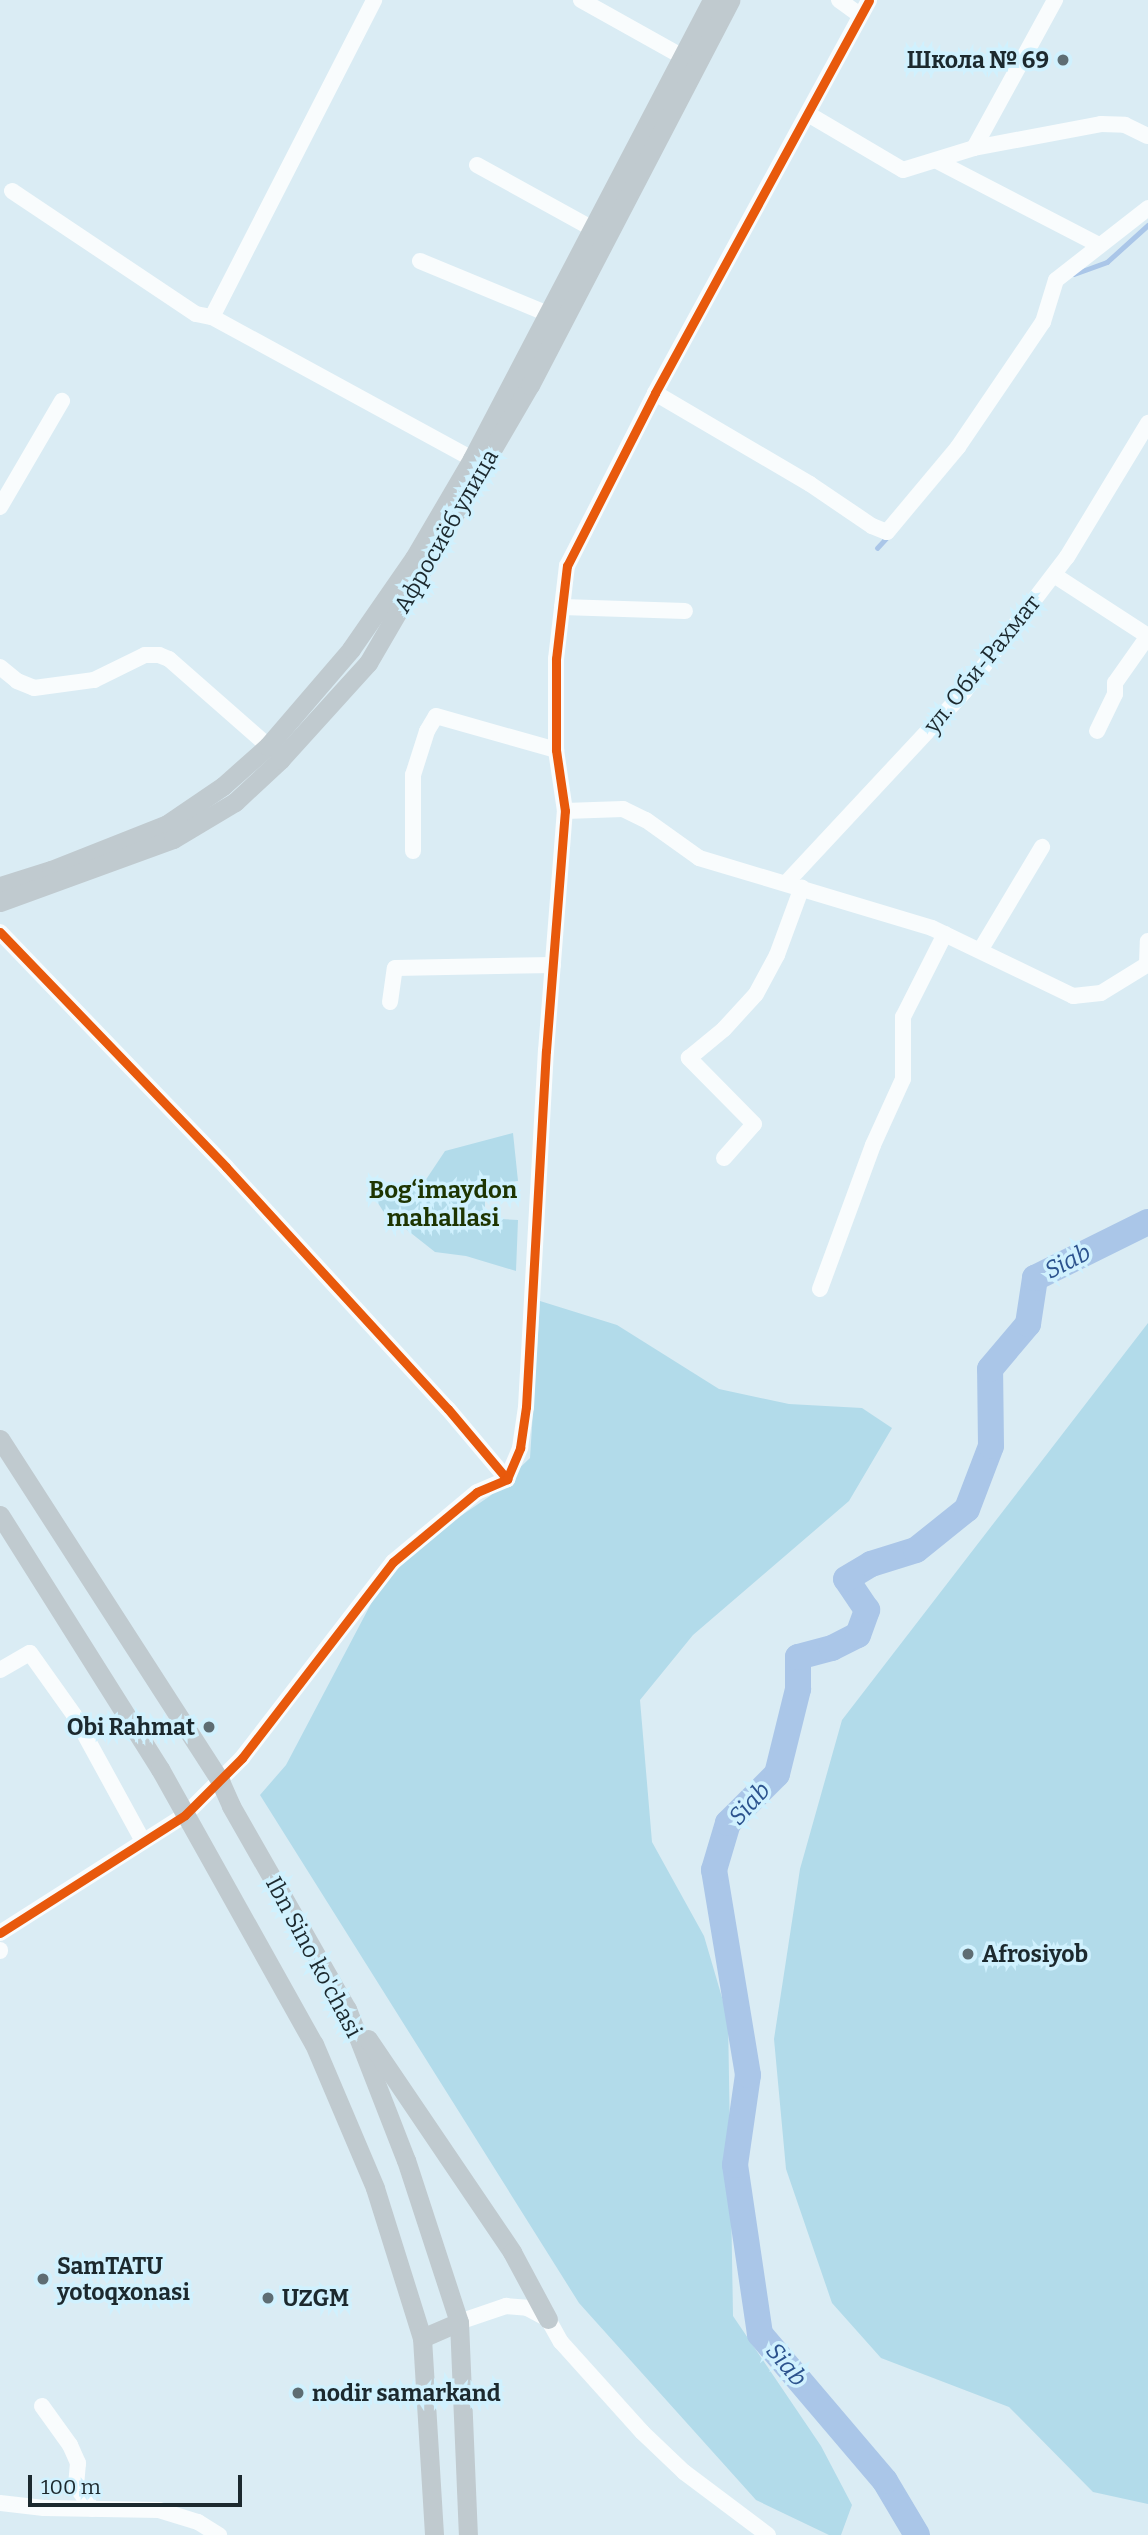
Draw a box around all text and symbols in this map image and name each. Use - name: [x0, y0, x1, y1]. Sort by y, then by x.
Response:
- place label: Школа № 69: [907, 46, 1049, 74]
- marker: Школа № 69: [1055, 52, 1071, 68]
- street label: Афросиёб улица: [388, 444, 504, 618]
- street label: ул. Оби-Рахмат: [918, 589, 1046, 739]
- district label: Bog‘imaydon mahallasi: [369, 1177, 517, 1233]
- water label: Siab: [1040, 1238, 1096, 1286]
- place label: Obi Rahmat: [67, 1713, 195, 1741]
- marker: Obi Rahmat: [201, 1719, 217, 1735]
- water label: Siab: [723, 1777, 777, 1831]
- street label: Ibn Sino ko'chasi: [260, 1872, 368, 2042]
- place label: Afrosiyob: [982, 1940, 1088, 1968]
- marker: Afrosiyob: [960, 1946, 976, 1962]
- place label: SamTATU yotoqxonasi: [57, 2252, 190, 2306]
- marker: SamTATU yotoqxonasi: [35, 2271, 51, 2287]
- place label: UZGM: [282, 2284, 349, 2312]
- marker: UZGM: [260, 2290, 276, 2306]
- water label: Siab: [760, 2337, 812, 2393]
- place label: nodir samarkand: [312, 2379, 501, 2407]
- marker: nodir samarkand: [290, 2385, 306, 2401]
- scale bar: [32, 2462, 245, 2506]
- text: 100 m: [41, 2474, 101, 2500]

